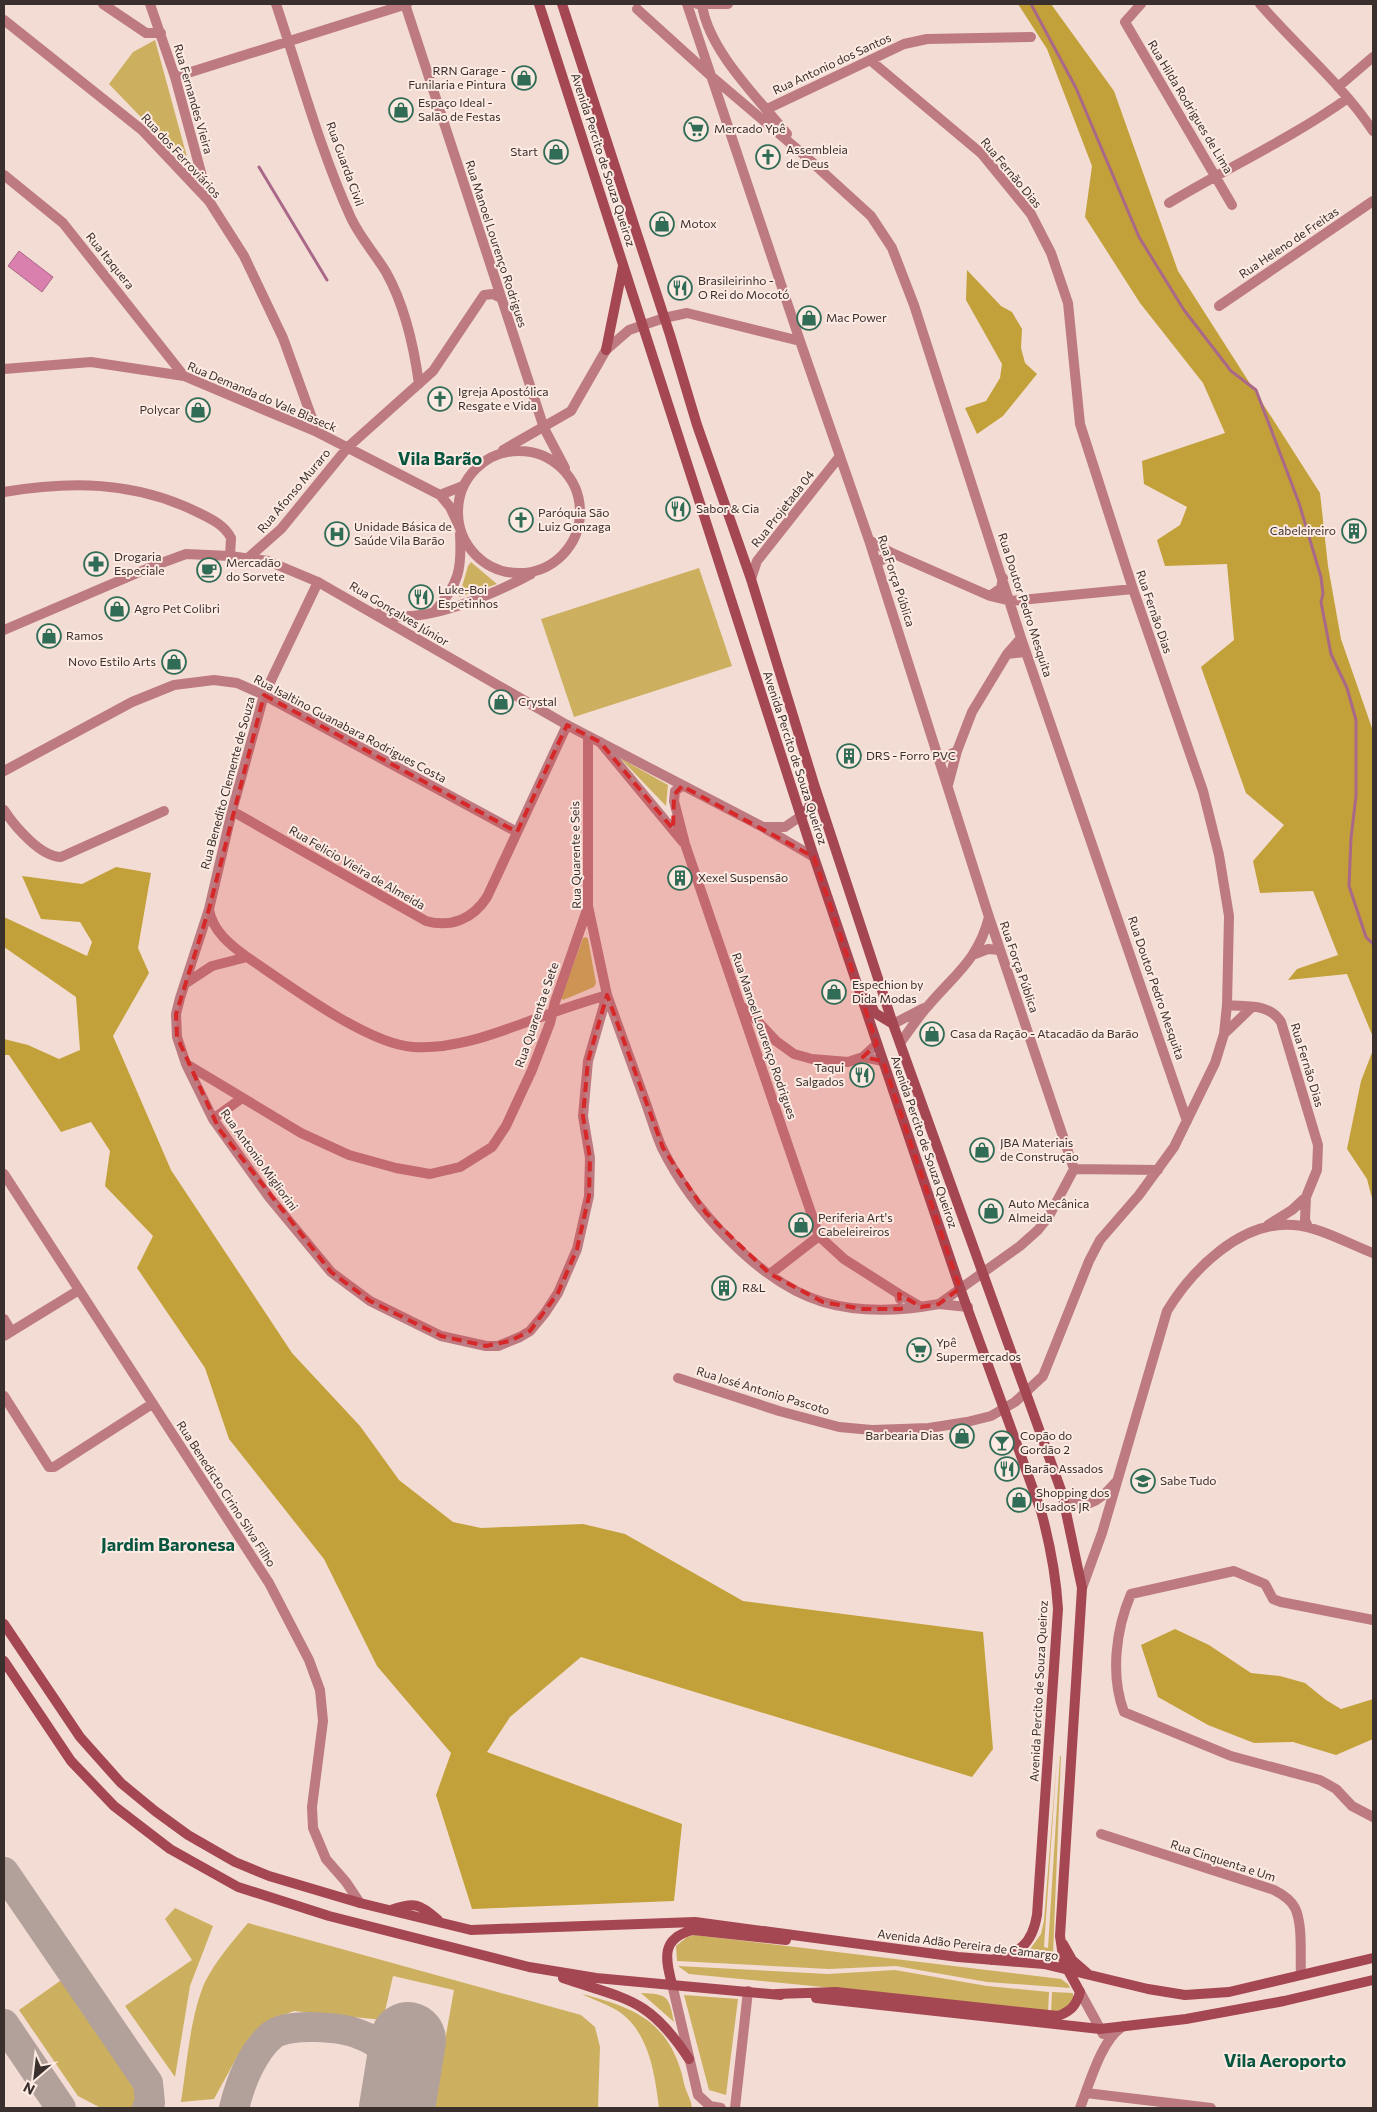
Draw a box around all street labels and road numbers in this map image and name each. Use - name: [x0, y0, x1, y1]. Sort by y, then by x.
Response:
- street label: Rua Antonio dos Santos: [770, 29, 893, 97]
- street label: Rua Hilda Rodrigues de Lima: [1145, 37, 1236, 176]
- street label: Rua Fernandes Vieira: [172, 42, 216, 155]
- street label: Avenida Percito de Souza Queiroz: [569, 71, 639, 248]
- street label: Rua dos Ferroviários: [139, 110, 224, 200]
- street label: Rua Guarda Civil: [324, 120, 368, 208]
- street label: Rua Fernão Dias: [978, 134, 1045, 210]
- street label: Rua Manoel Lourenço Rodrigues: [463, 158, 531, 329]
- street label: Rua Heleno de Freitas: [1236, 204, 1341, 281]
- street label: Rua Itaquera: [84, 229, 138, 292]
- street label: Rua Demanda do Vale Blaseck: [186, 358, 340, 434]
- street label: Rua Afonso Muraro: [254, 445, 333, 535]
- street label: Rua Projetada 04: [748, 467, 817, 550]
- street label: Rua Doutor Pedro Mesquita: [996, 531, 1056, 679]
- street label: Rua Força Pública: [875, 533, 918, 628]
- street label: Rua Fernão Dias: [1134, 568, 1176, 655]
- street label: Rua Gonçalves Júnior: [347, 578, 452, 649]
- street label: Avenida Percito de Souza Queiroz: [761, 669, 831, 846]
- street label: Rua Isaltino Guanabara Rodrigues Costa: [252, 671, 449, 785]
- street label: Rua Benedito Clemente de Souza: [197, 695, 257, 871]
- street label: Rua Quarente e Seis: [567, 801, 583, 909]
- street label: Rua Felicio Vieira de Almeida: [287, 822, 428, 912]
- street label: Rua Doutor Pedro Mesquita: [1126, 914, 1188, 1061]
- street label: Rua Força Pública: [998, 919, 1042, 1014]
- street label: Rua Manoel Lourenço Rodrigues: [730, 951, 800, 1121]
- street label: Rua Quarenta e Sete: [511, 960, 561, 1069]
- street label: Rua Fernão Dias: [1289, 1021, 1327, 1108]
- street label: Avenida Percito de Souza Queiroz: [889, 1053, 961, 1230]
- street label: Rua Antonio Migliorini: [218, 1106, 301, 1213]
- street label: Rua José Antonio Pascoto: [695, 1363, 832, 1418]
- street label: Rua Benedicto Cirino Silva Filho: [174, 1418, 279, 1569]
- street label: Avenida Percito de Souza Queiroz: [1026, 1600, 1050, 1782]
- street label: Rua Cinquenta e Um: [1169, 1836, 1278, 1884]
- street label: Avenida Adão Pereira de Camargo: [877, 1926, 1059, 1962]

